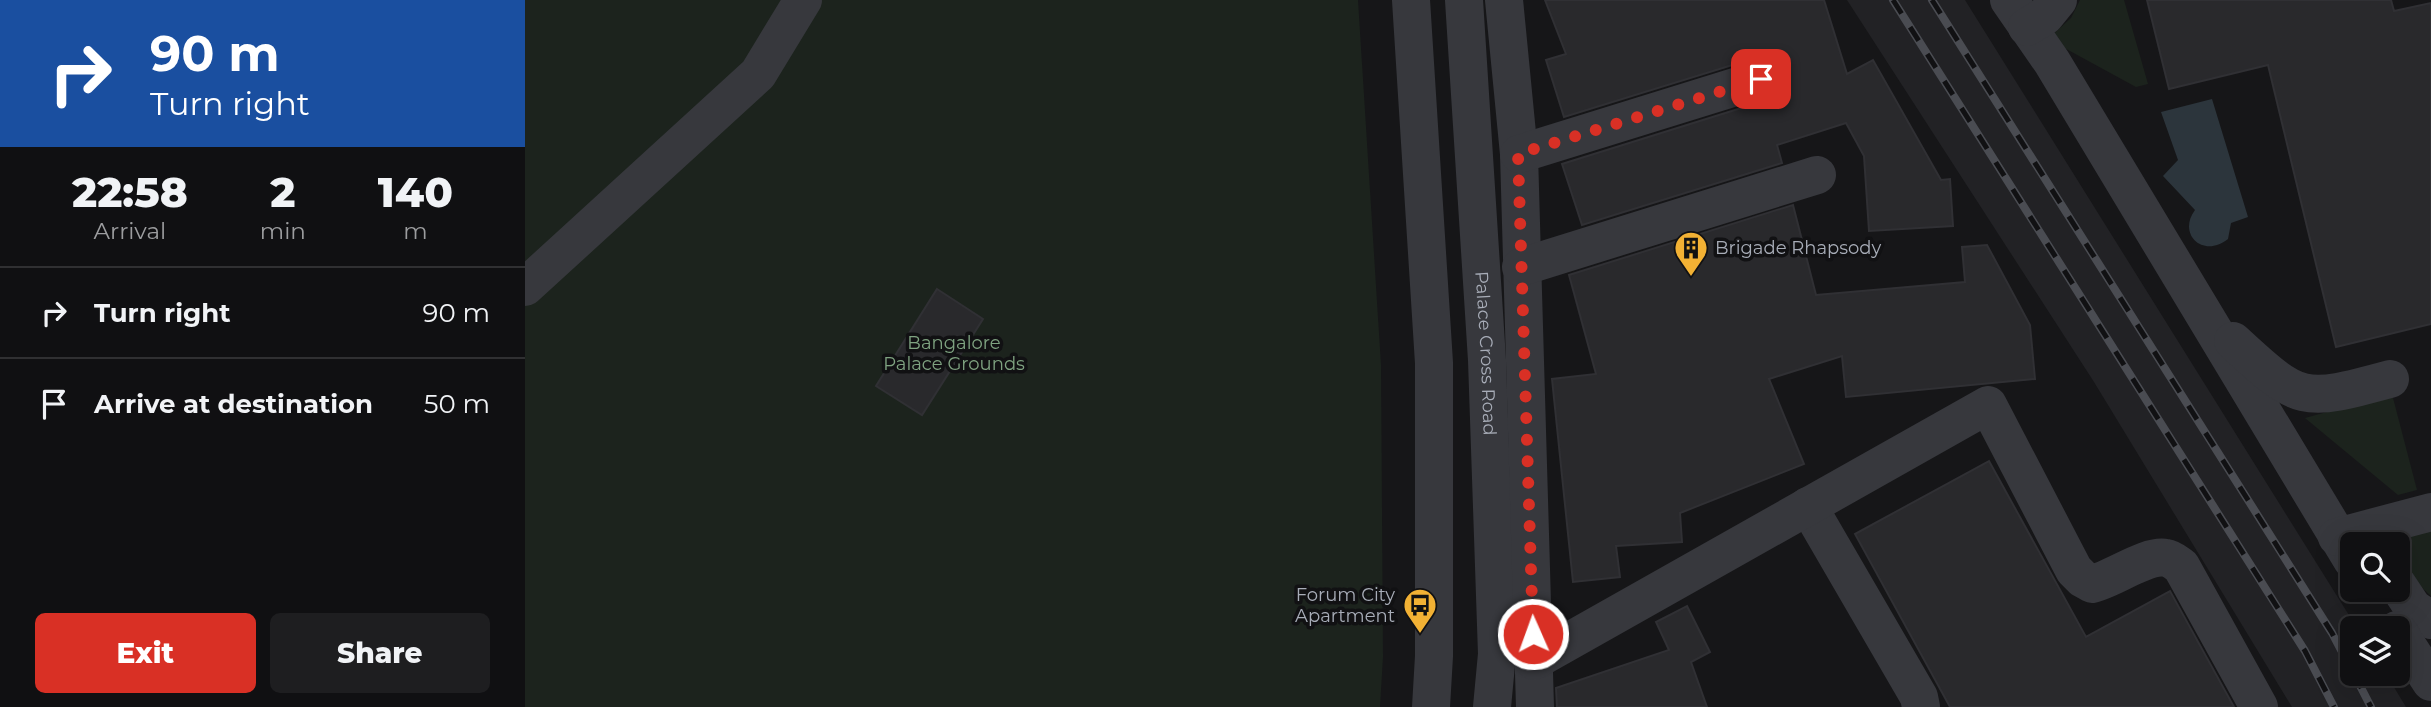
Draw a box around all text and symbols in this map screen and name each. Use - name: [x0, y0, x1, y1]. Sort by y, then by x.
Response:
- text: 90 m: [150, 24, 280, 83]
- icon: right: [35, 28, 126, 119]
- pin: [1731, 49, 1791, 109]
- icon: arrive: [1742, 60, 1780, 98]
- text: Turn right: [150, 84, 310, 123]
- text: 22:58: [72, 166, 188, 218]
- text: 2: [270, 166, 295, 218]
- text: 140: [378, 166, 453, 218]
- text: Arrival: [94, 217, 166, 245]
- text: min: [260, 217, 306, 245]
- text: m: [403, 217, 428, 245]
- building icon: Brigade Rhapsody: [1672, 229, 1710, 278]
- place label: Brigade Rhapsody: [1715, 237, 1881, 259]
- street label: Palace Cross Road: [1470, 270, 1501, 436]
- icon: right: [35, 294, 73, 332]
- text: Turn right: [94, 297, 230, 329]
- text: 90 m: [423, 297, 490, 329]
- park label: Bangalore Palace Grounds: [883, 332, 1025, 375]
- icon: arrive: [35, 385, 73, 423]
- text: Arrive at destination: [94, 388, 373, 420]
- text: 50 m: [424, 388, 490, 420]
- map controls: [2340, 532, 2410, 686]
- button: search: [2340, 532, 2410, 602]
- place label: Forum City Apartment: [1295, 584, 1395, 627]
- bus stop icon: Forum City Apartment: [1401, 586, 1439, 635]
- position arrow: [1496, 597, 1570, 671]
- button: Exit: [35, 613, 256, 693]
- button: Share: [270, 613, 490, 693]
- button: layers: [2340, 616, 2410, 686]

